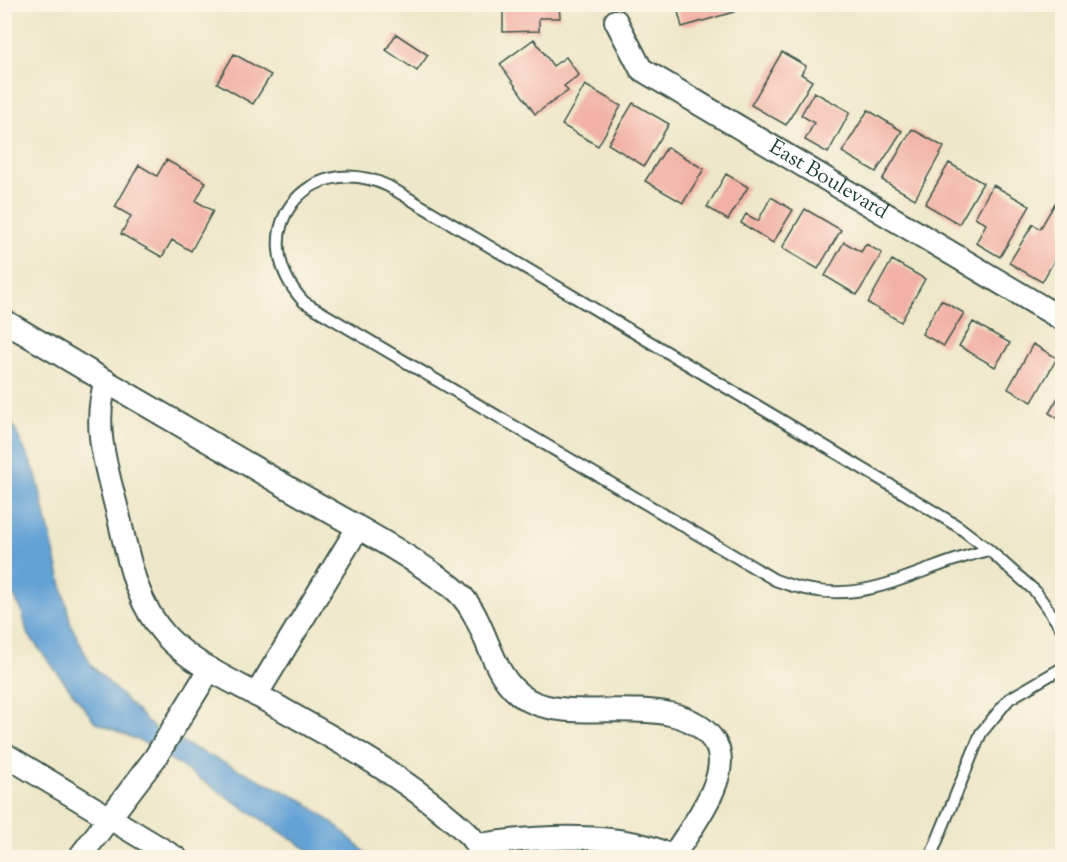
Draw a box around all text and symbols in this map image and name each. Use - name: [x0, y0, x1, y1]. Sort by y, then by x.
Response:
- street label: East Boulevard: [763, 133, 894, 228]

